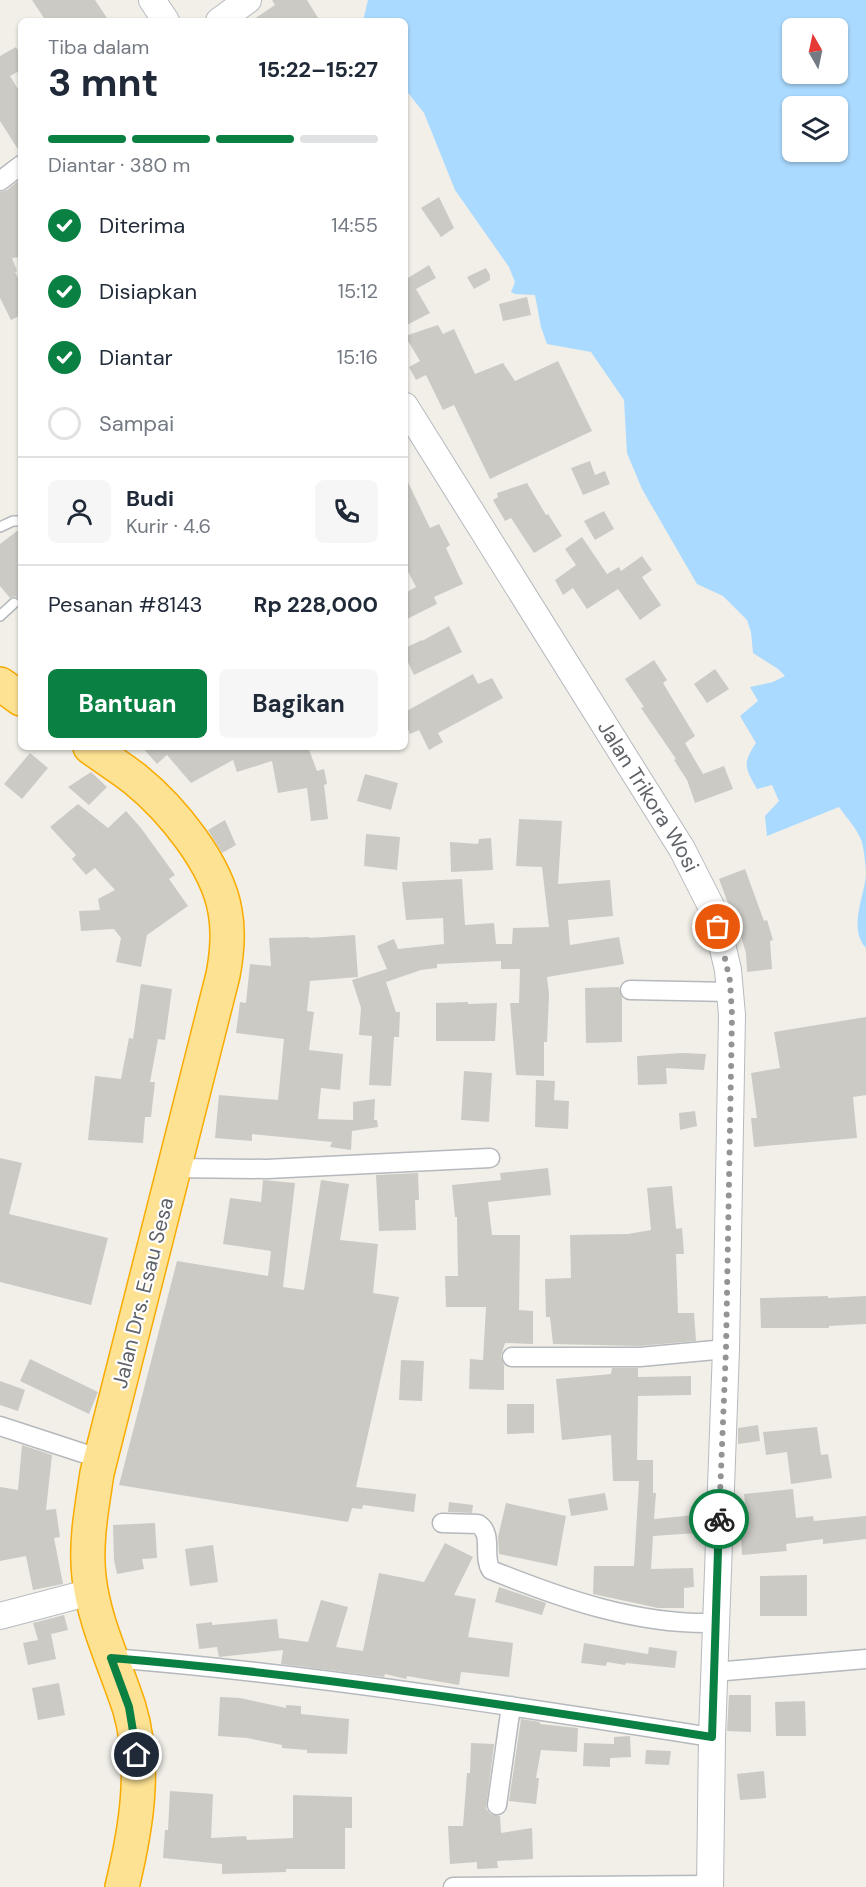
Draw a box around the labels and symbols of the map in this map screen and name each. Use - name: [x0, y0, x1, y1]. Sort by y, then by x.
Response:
- north arrow: [782, 18, 848, 84]
- street label: Jalan Trikora Wosi: [591, 715, 705, 877]
- pin: [692, 901, 743, 952]
- street label: Jalan Drs. Esau Sesa: [106, 1195, 180, 1391]
- courier: [689, 1489, 749, 1549]
- pin: [111, 1729, 162, 1780]

